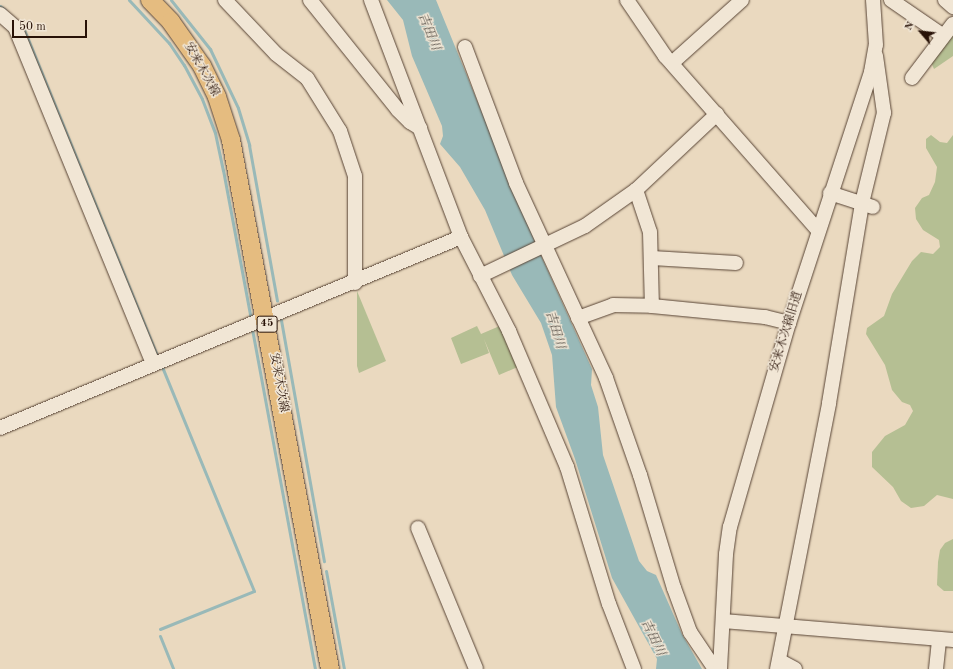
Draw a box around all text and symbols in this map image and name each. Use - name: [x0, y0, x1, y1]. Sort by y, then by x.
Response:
- water label: 吉田川: [413, 11, 443, 53]
- scale bar: [14, 12, 89, 38]
- north arrow: [901, 12, 941, 52]
- text: N: [903, 20, 917, 32]
- text: 50 m: [19, 21, 46, 33]
- street label: 安来木次線: [180, 40, 222, 100]
- street label: 安来木次線旧道: [768, 290, 806, 374]
- water label: 吉田川: [541, 309, 567, 351]
- road number: 45: [256, 315, 278, 333]
- street label: 安来木次線: [266, 352, 290, 414]
- water label: 吉田川: [636, 617, 668, 659]

